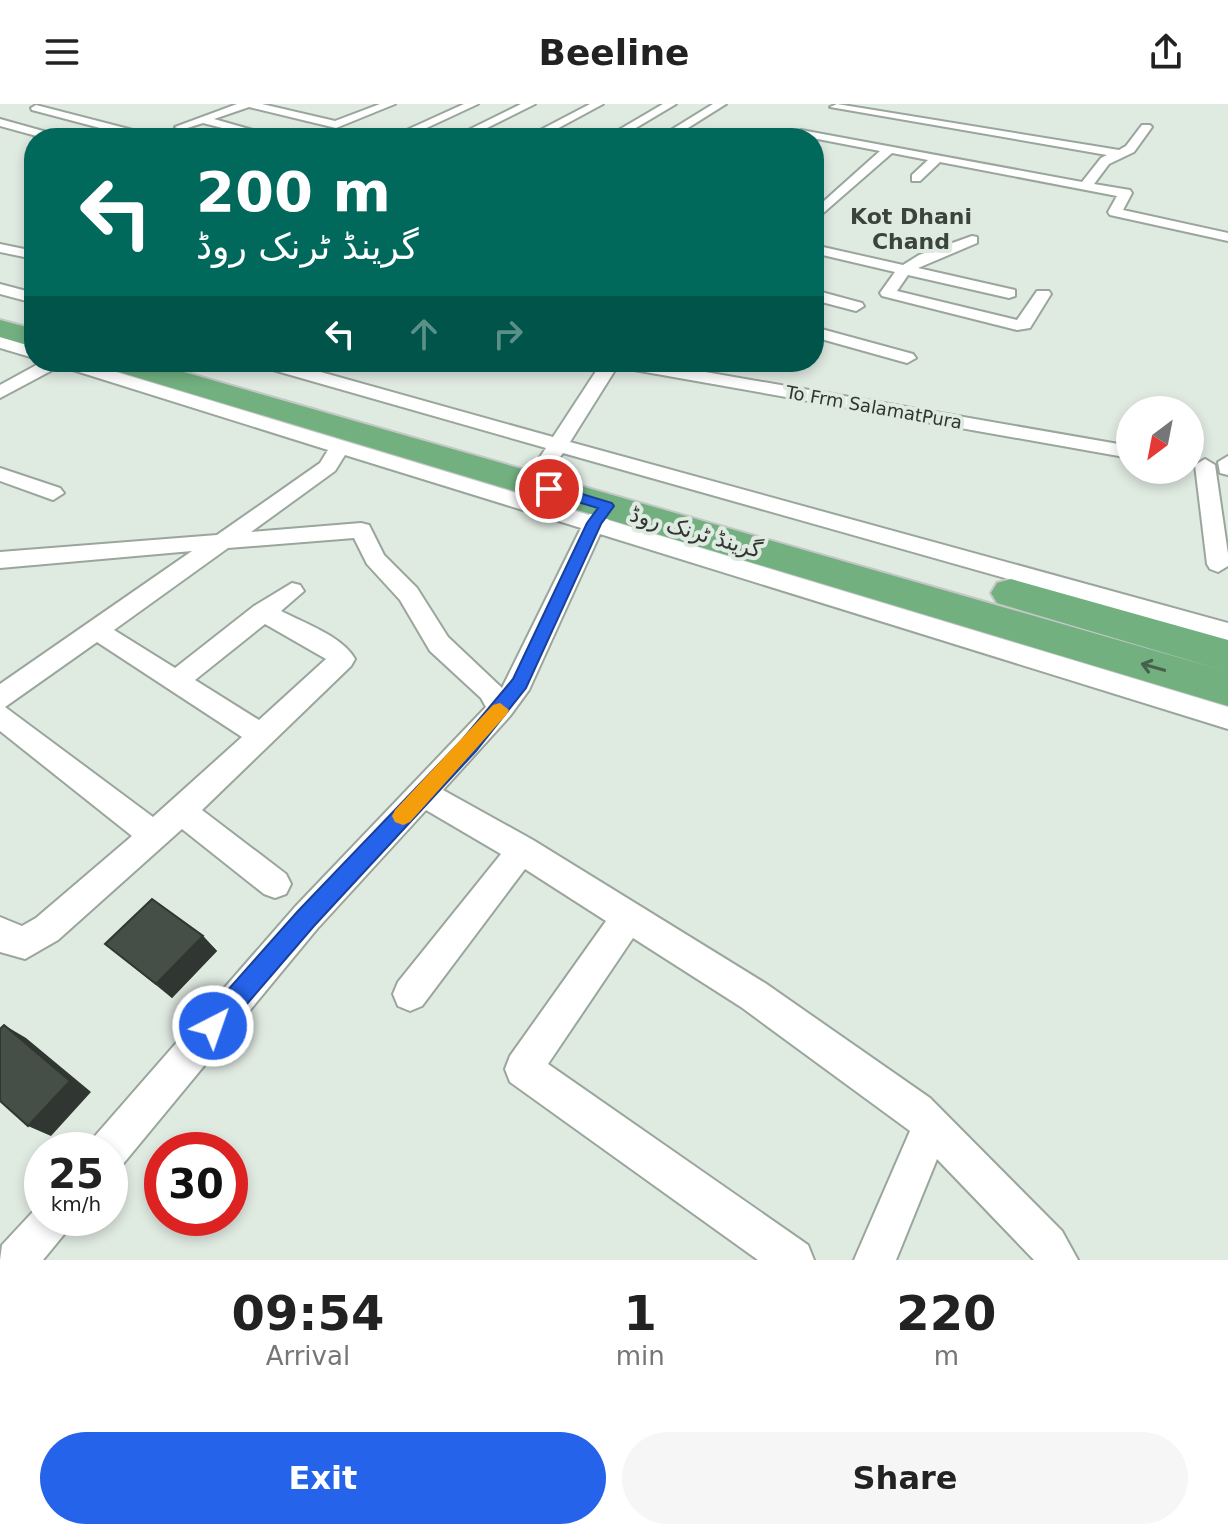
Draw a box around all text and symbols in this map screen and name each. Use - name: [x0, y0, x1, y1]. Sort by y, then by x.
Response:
- icon: menu: [40, 30, 84, 74]
- icon: share: [1144, 30, 1188, 74]
- text: Beeline: [539, 32, 690, 73]
- text: 200 m: [196, 159, 391, 224]
- icon: left: [64, 160, 168, 264]
- district label: Kot Dhani Chand: [850, 204, 972, 254]
- text: گرینڈ ٹرنک روڈ: [196, 226, 419, 267]
- icon: left: [318, 312, 362, 356]
- icon: ahead: [402, 312, 446, 356]
- icon: right: [486, 312, 530, 356]
- street label: To Frm SalamatPura: [783, 381, 964, 433]
- north arrow: [1116, 396, 1204, 484]
- map controls: [1116, 396, 1204, 484]
- pin: [515, 455, 583, 523]
- icon: arrive: [527, 467, 571, 511]
- street label: گرینڈ ٹرنک روڈ: [627, 501, 765, 563]
- one-way arrow: [1141, 658, 1167, 673]
- position arrow: [171, 984, 255, 1068]
- speed limit sign: 30: [144, 1132, 248, 1236]
- text: 25: [48, 1151, 104, 1197]
- text: km/h: [51, 1192, 101, 1216]
- text: 09:54: [231, 1285, 384, 1341]
- text: 1: [624, 1285, 657, 1341]
- text: 220: [896, 1285, 996, 1341]
- text: Arrival: [266, 1341, 350, 1371]
- text: min: [616, 1341, 665, 1371]
- text: m: [934, 1341, 959, 1371]
- button: Exit: [40, 1432, 606, 1524]
- button: Share: [622, 1432, 1188, 1524]

